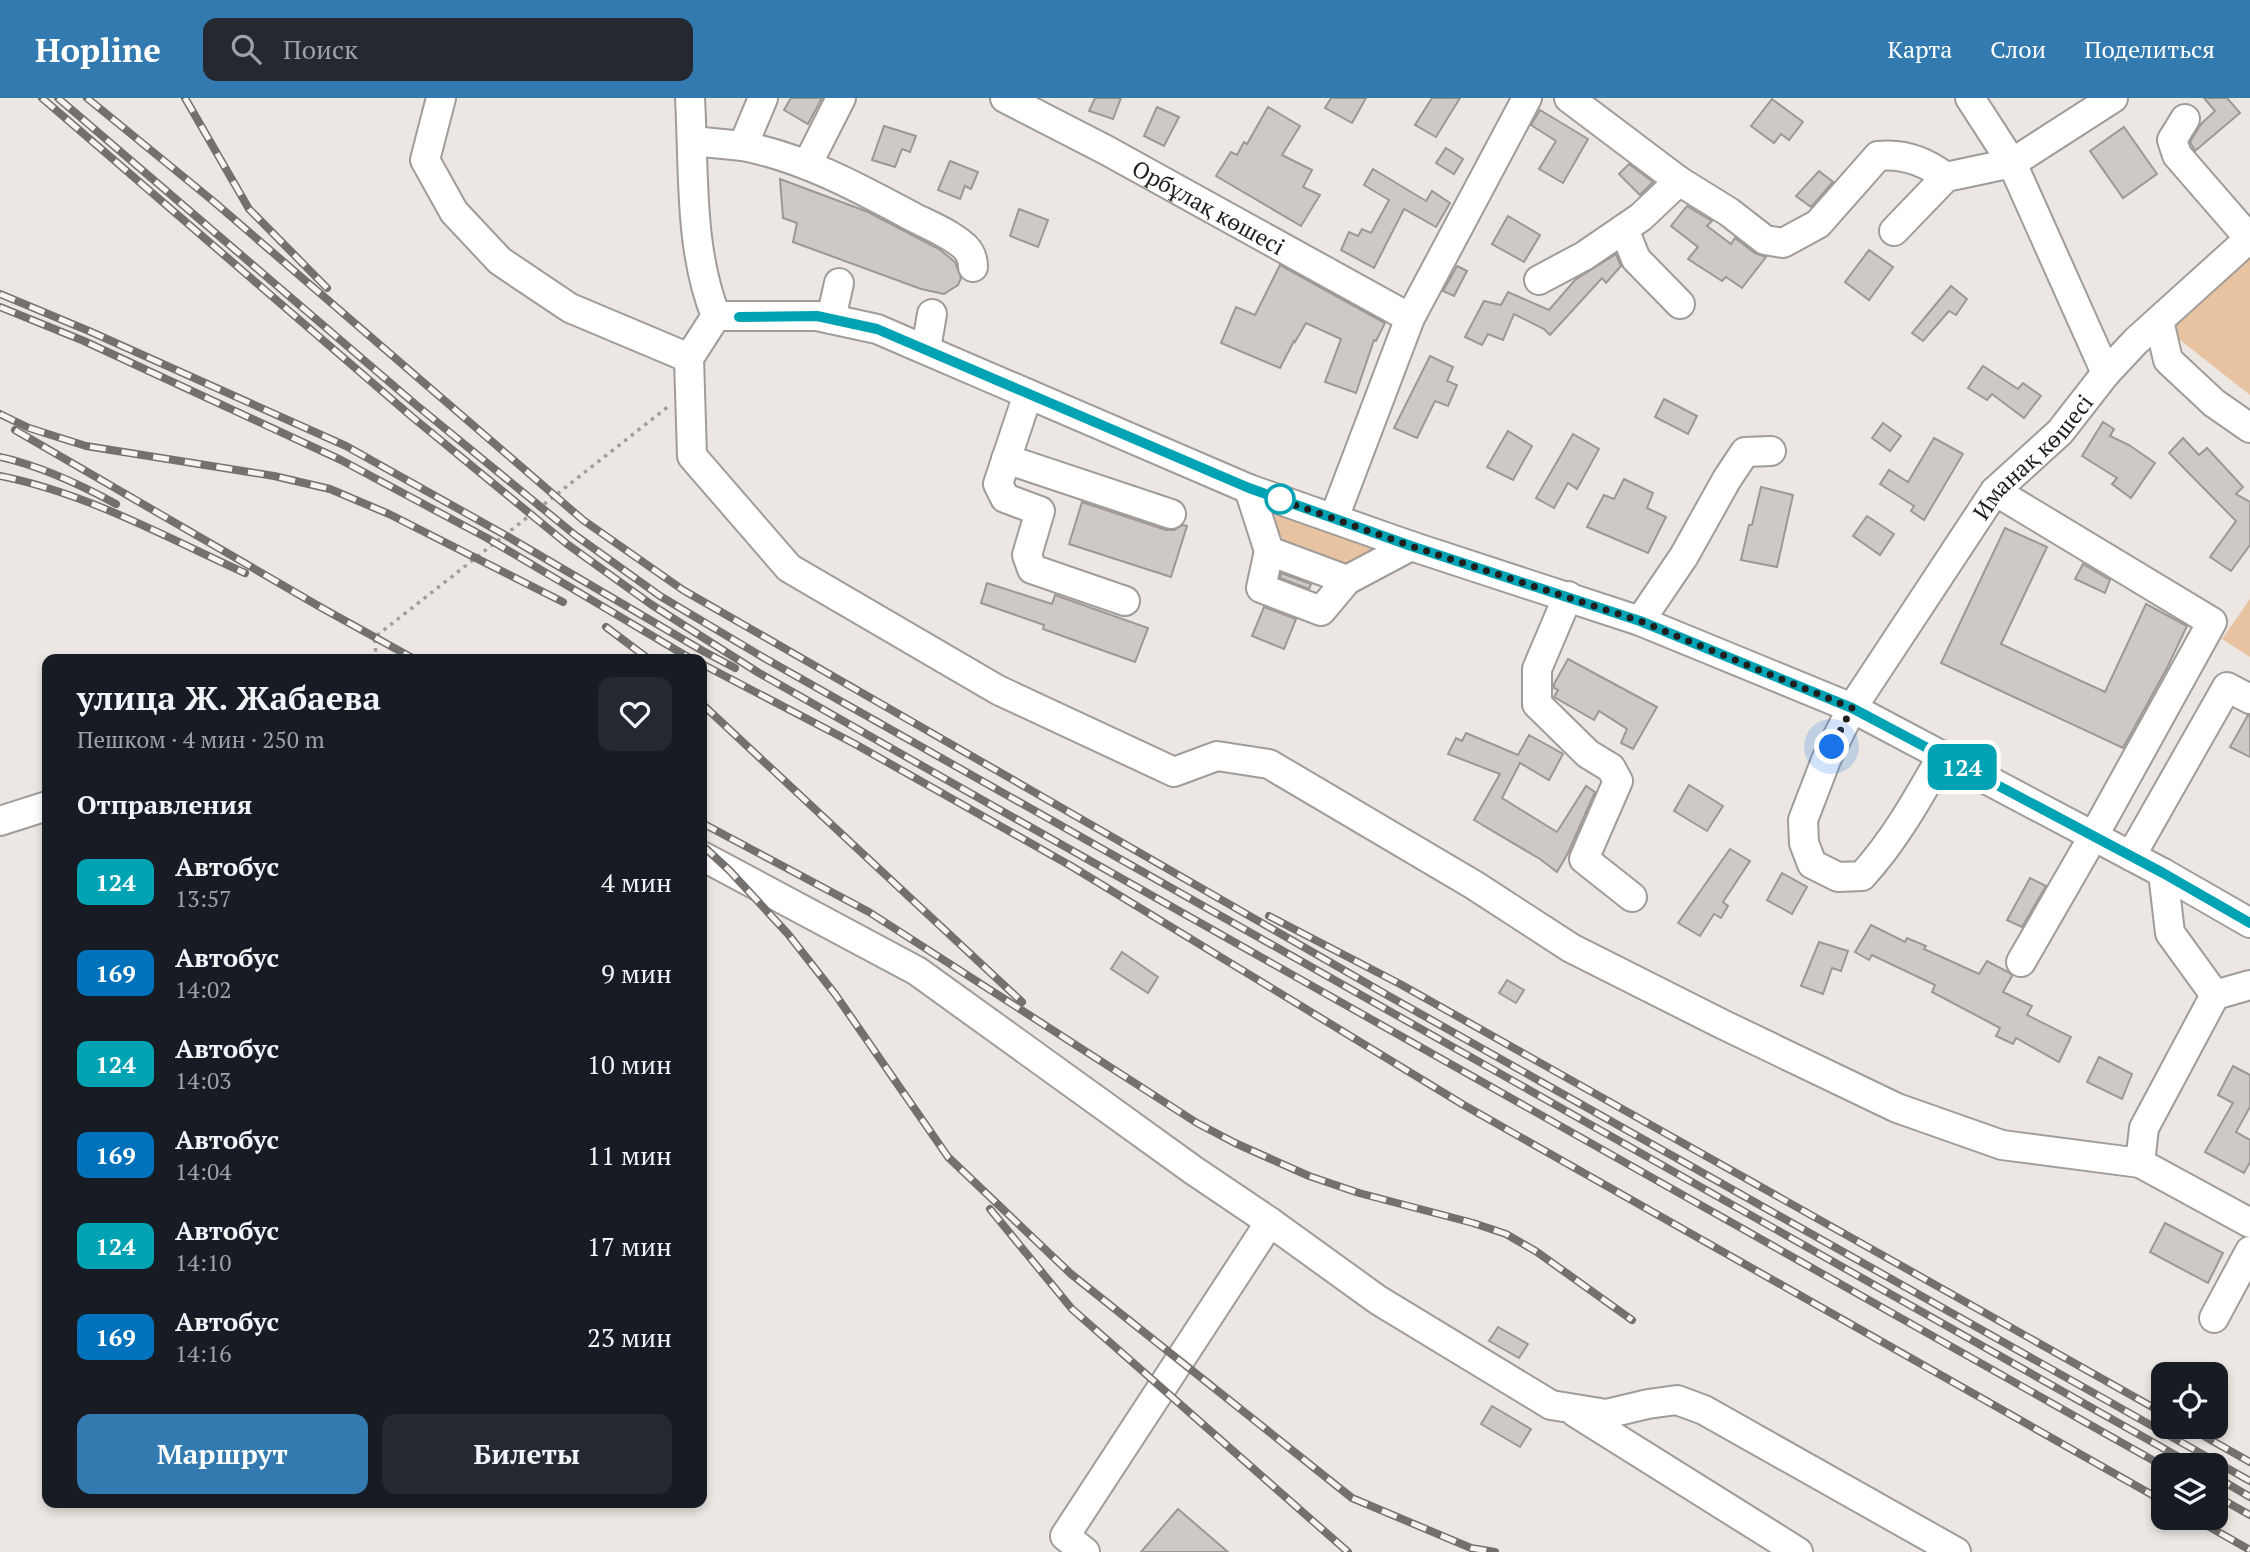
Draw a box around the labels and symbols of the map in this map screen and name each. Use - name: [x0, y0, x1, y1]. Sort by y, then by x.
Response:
- street label: Орбұлақ көшесі: [1127, 152, 1291, 261]
- street label: Иманақ көшесі: [1965, 388, 2099, 525]
- unlabelled marker: [1265, 484, 1295, 514]
- your location: [1814, 729, 1849, 764]
- line badge: 124: [1922, 744, 2002, 790]

